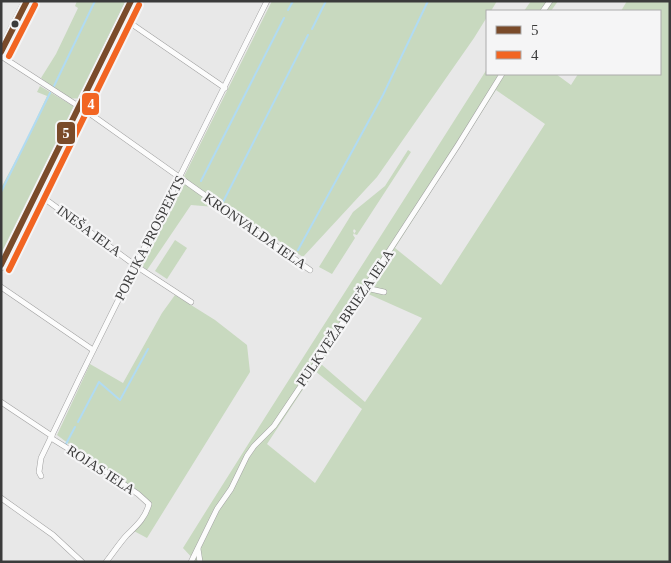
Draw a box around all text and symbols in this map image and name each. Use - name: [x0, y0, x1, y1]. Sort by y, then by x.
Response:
- legend: [486, 10, 661, 75]
- unlabelled marker: [10, 19, 20, 29]
- text: 5: [531, 22, 539, 38]
- text: 4: [531, 47, 539, 63]
- line badge: 4: [81, 92, 100, 116]
- text: 4: [88, 97, 95, 112]
- line badge: 5: [56, 121, 76, 145]
- text: 5: [63, 126, 70, 141]
- street label: PORUKA PROSPEKTS: [112, 173, 188, 303]
- street label: KRONVALDA IELA: [201, 190, 310, 272]
- street label: INEŠA IELA: [54, 202, 125, 260]
- street label: PULKVEŽA BRIEŽA IELA: [293, 245, 397, 389]
- street label: ROJAS IELA: [64, 442, 139, 498]

